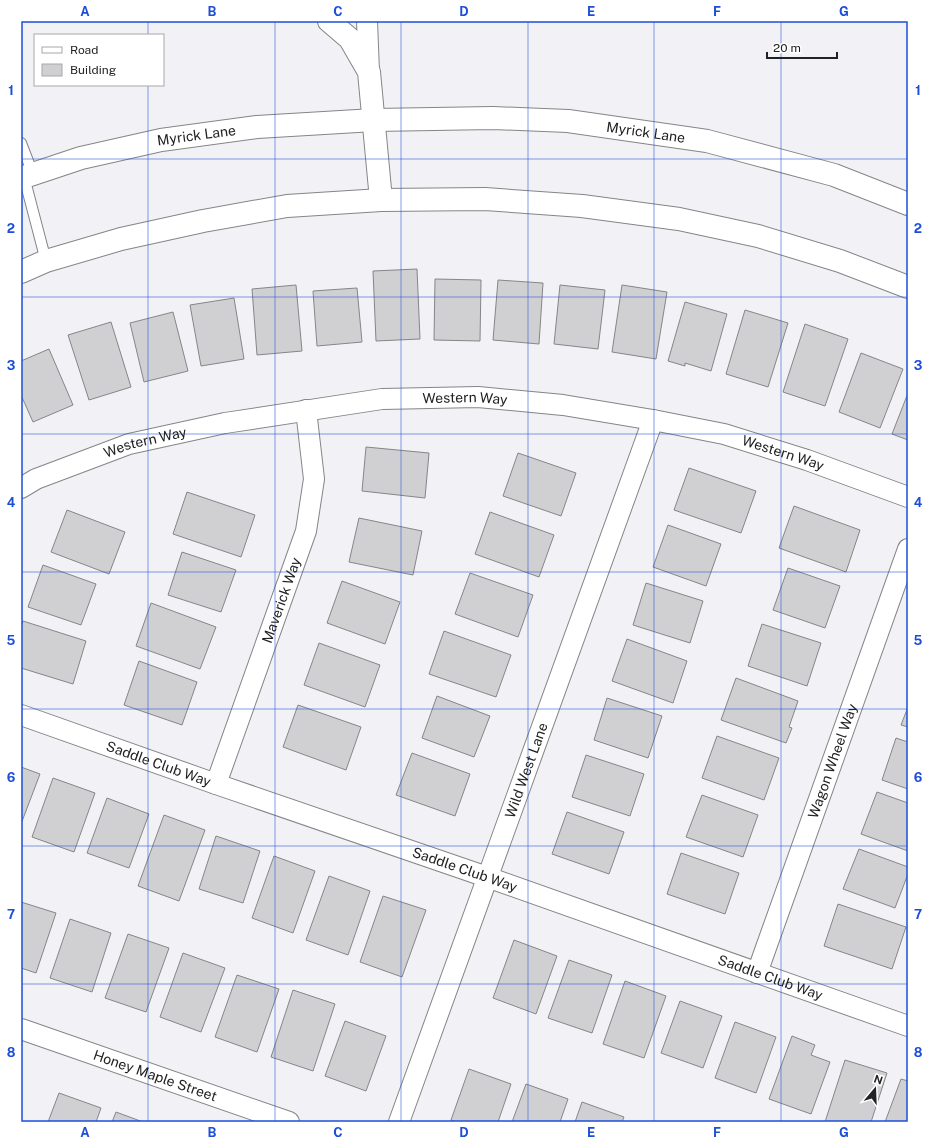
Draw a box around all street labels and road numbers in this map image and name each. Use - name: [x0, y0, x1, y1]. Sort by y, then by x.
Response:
- street label: Myrick Lane: [605, 119, 686, 146]
- street label: Myrick Lane: [156, 122, 237, 148]
- street label: Western Way: [422, 389, 509, 408]
- street label: Western Way: [101, 424, 189, 461]
- street label: Western Way: [740, 432, 827, 474]
- street label: Maverick Way: [259, 555, 304, 645]
- street label: Wagon Wheel Way: [805, 701, 860, 820]
- street label: Wild West Lane: [502, 720, 551, 820]
- street label: Saddle Club Way: [104, 738, 214, 790]
- street label: Saddle Club Way: [410, 844, 520, 895]
- street label: Saddle Club Way: [716, 951, 825, 1003]
- street label: Honey Maple Street: [91, 1047, 219, 1104]

